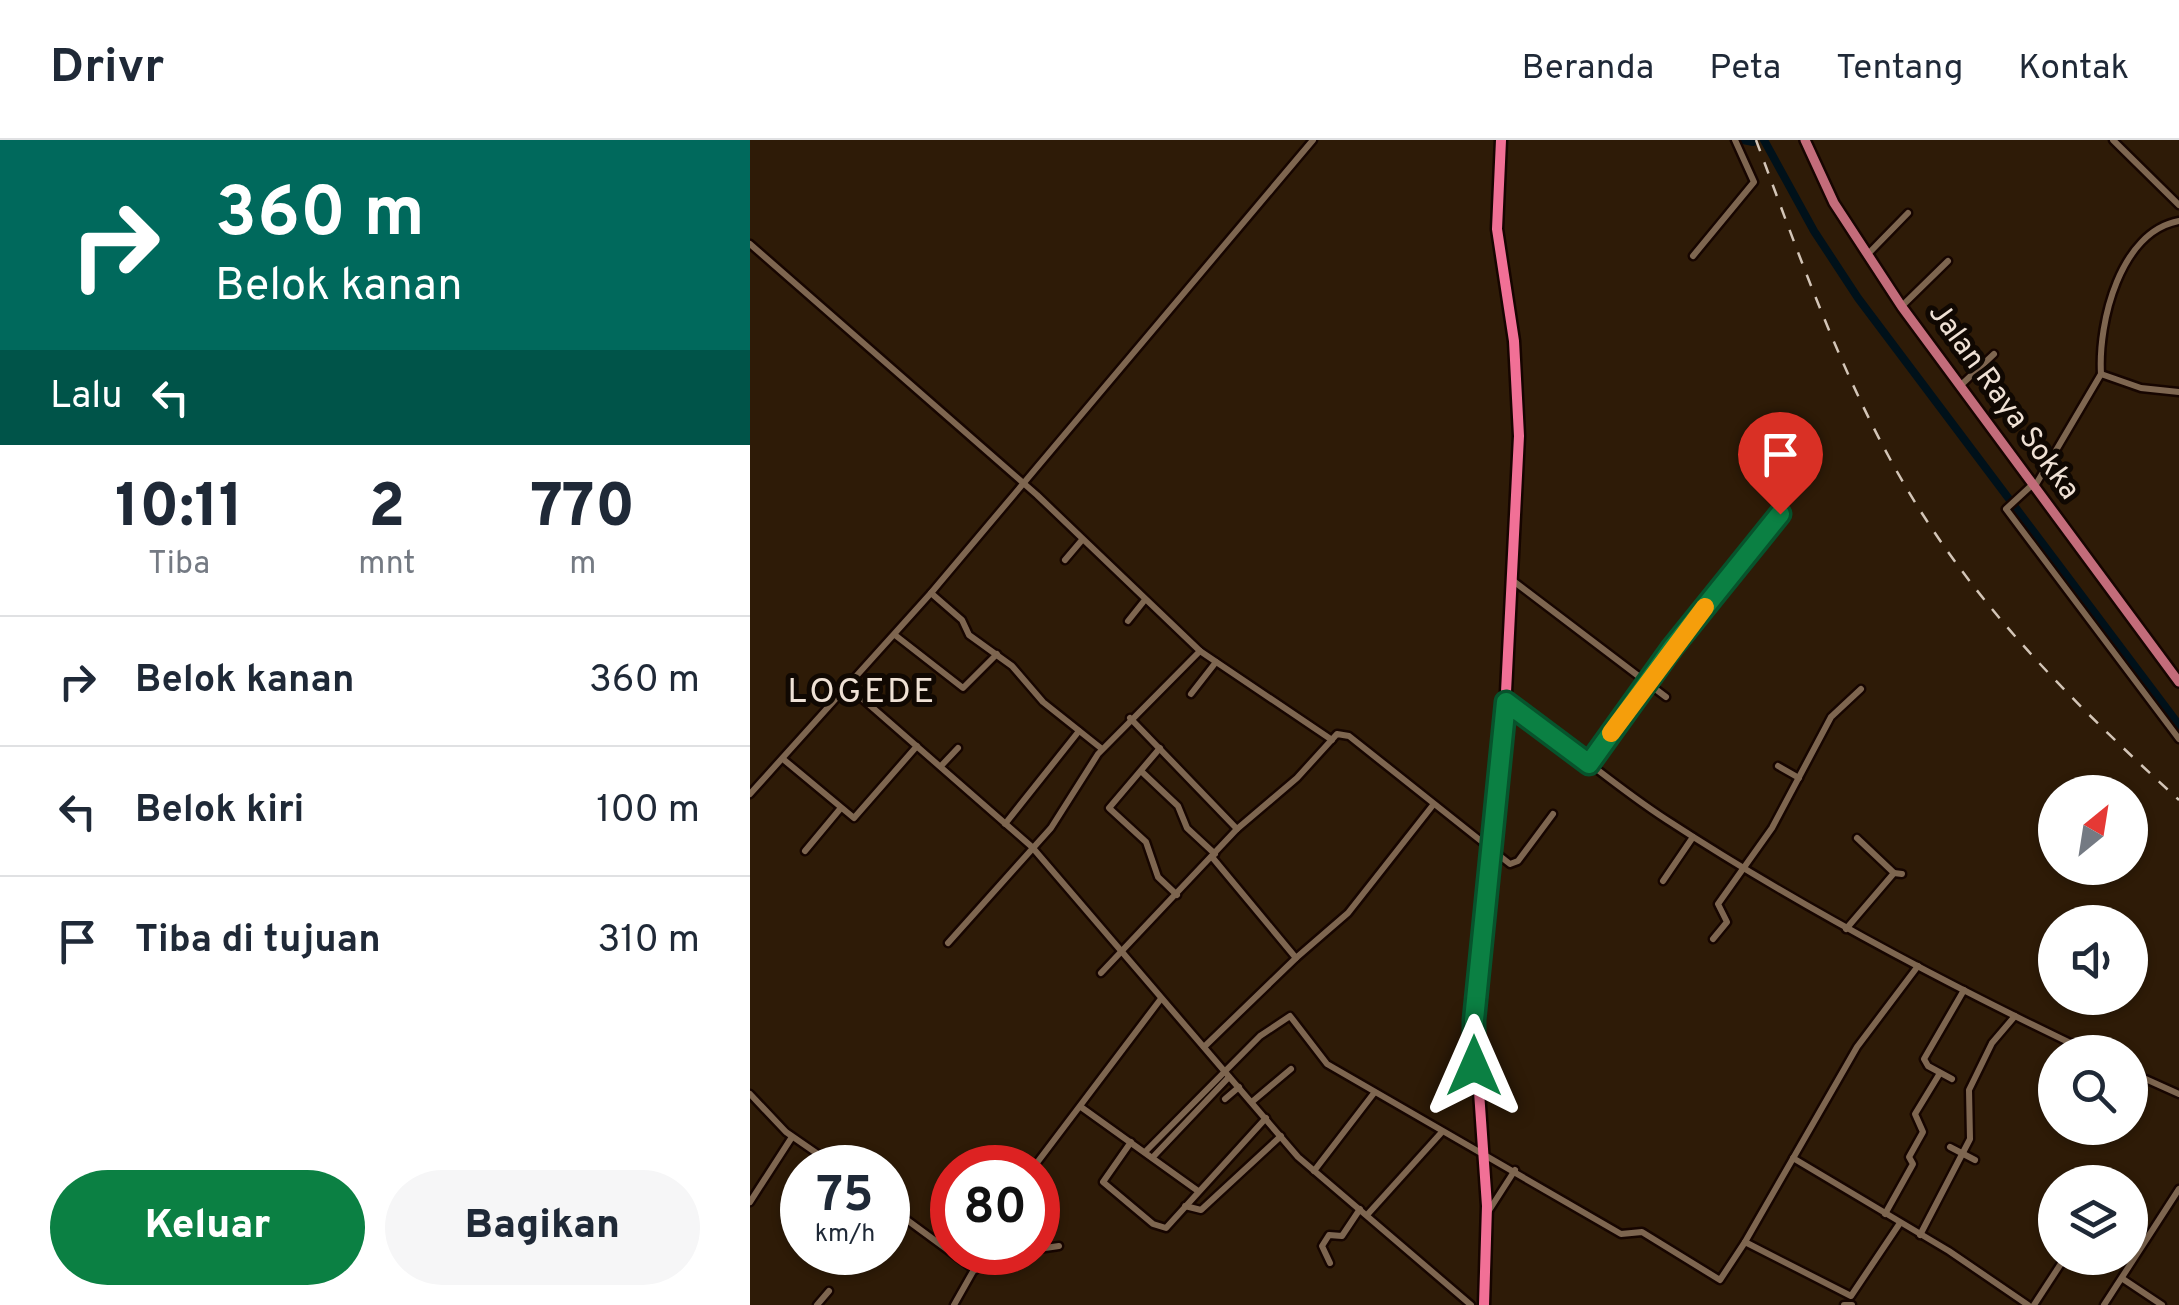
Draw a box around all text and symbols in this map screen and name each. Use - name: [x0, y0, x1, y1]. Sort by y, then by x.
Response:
- text: Drivr: [50, 39, 164, 99]
- text: Beranda: [1522, 47, 1654, 91]
- text: Peta: [1709, 47, 1781, 91]
- text: Tentang: [1836, 47, 1963, 91]
- text: Kontak: [2018, 47, 2129, 91]
- text: 360 m: [215, 172, 425, 261]
- icon: right: [50, 180, 180, 310]
- text: Belok kanan: [215, 259, 463, 316]
- street label: Jalan Raya Sokka: [1919, 296, 2087, 508]
- icon: left: [143, 370, 198, 425]
- text: Lalu: [50, 373, 123, 422]
- pin: [1738, 412, 1823, 515]
- icon: arrive: [1753, 427, 1808, 482]
- text: 10:11: [115, 472, 243, 548]
- text: 2: [369, 472, 405, 548]
- text: 770: [530, 472, 635, 548]
- text: Tiba: [148, 545, 210, 585]
- text: mnt: [358, 545, 415, 585]
- text: m: [569, 545, 596, 585]
- icon: right: [50, 654, 105, 709]
- text: Belok kanan: [135, 657, 354, 706]
- text: 360 m: [589, 657, 700, 706]
- district label: LOGEDE: [787, 671, 937, 715]
- north arrow: [2038, 775, 2148, 885]
- map controls: [2038, 775, 2148, 1275]
- icon: left: [50, 784, 105, 839]
- text: Belok kiri: [135, 787, 304, 836]
- text: 100 m: [596, 787, 700, 836]
- button: sound: [2038, 905, 2148, 1015]
- icon: arrive: [50, 914, 105, 969]
- text: Tiba di tujuan: [135, 917, 381, 966]
- text: 310 m: [598, 917, 700, 966]
- position arrow: [1422, 1014, 1526, 1118]
- button: search: [2038, 1035, 2148, 1145]
- speed limit sign: 80: [930, 1145, 1060, 1275]
- button: layers: [2038, 1165, 2148, 1275]
- text: 75: [816, 1166, 874, 1229]
- button: Keluar: [50, 1170, 365, 1285]
- button: Bagikan: [385, 1170, 700, 1285]
- text: km/h: [815, 1219, 875, 1251]

